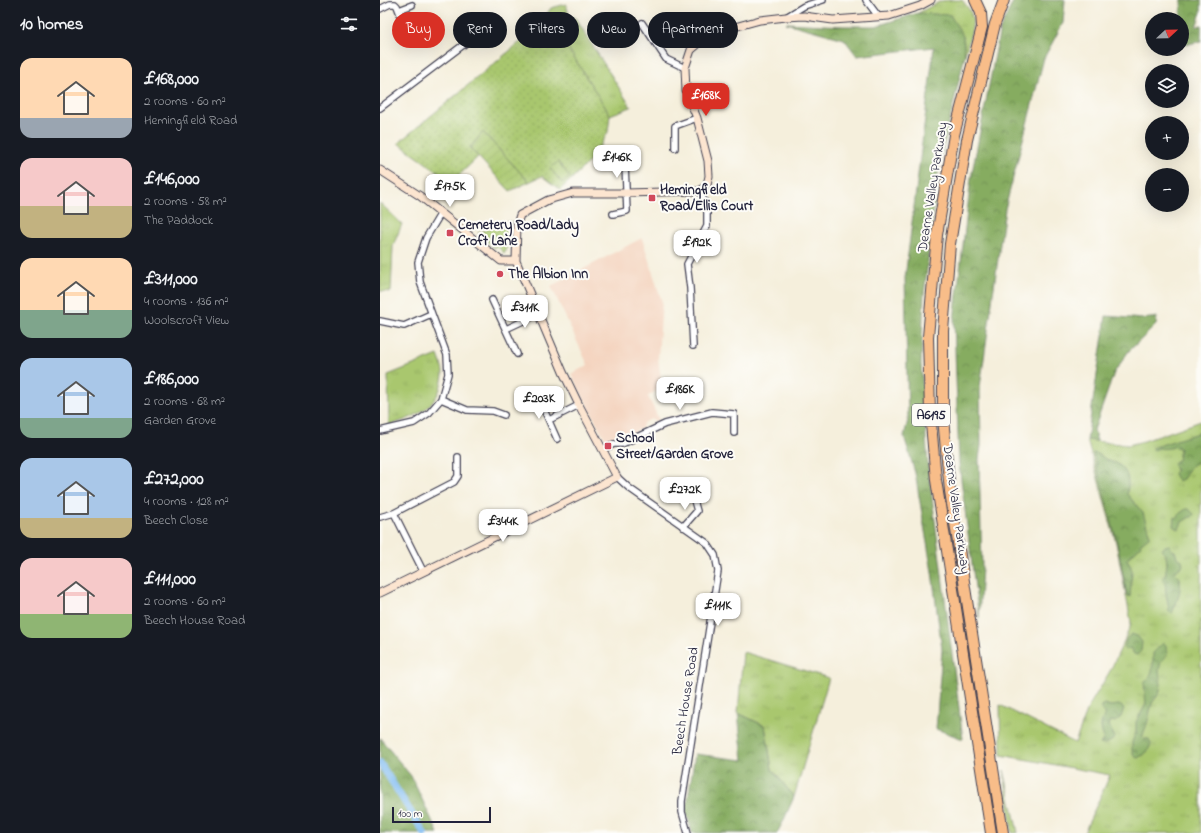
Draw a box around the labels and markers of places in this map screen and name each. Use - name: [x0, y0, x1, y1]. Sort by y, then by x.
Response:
- pin: £168K: [678, 83, 734, 117]
- pin: £146K: [589, 145, 645, 179]
- pin: £175K: [422, 174, 478, 208]
- place label: Hemingfield Road/Ellis Court: [659, 180, 753, 217]
- marker: Hemingfield Road/Ellis Court: [647, 193, 657, 203]
- place label: Cemetery Road/Lady Croft Lane: [458, 215, 579, 252]
- marker: Cemetery Road/Lady Croft Lane: [445, 228, 455, 238]
- pin: £192K: [669, 230, 725, 264]
- place label: The Albion Inn: [508, 264, 588, 285]
- marker: The Albion Inn: [495, 269, 505, 279]
- pin: £311K: [497, 295, 553, 329]
- pin: £186K: [652, 377, 708, 411]
- pin: £203K: [511, 386, 567, 420]
- place label: School Street/Garden Grove: [616, 428, 734, 465]
- marker: School Street/Garden Grove: [603, 441, 613, 451]
- pin: £272K: [657, 477, 713, 511]
- pin: £344K: [475, 509, 531, 543]
- pin: £111K: [690, 593, 746, 627]

